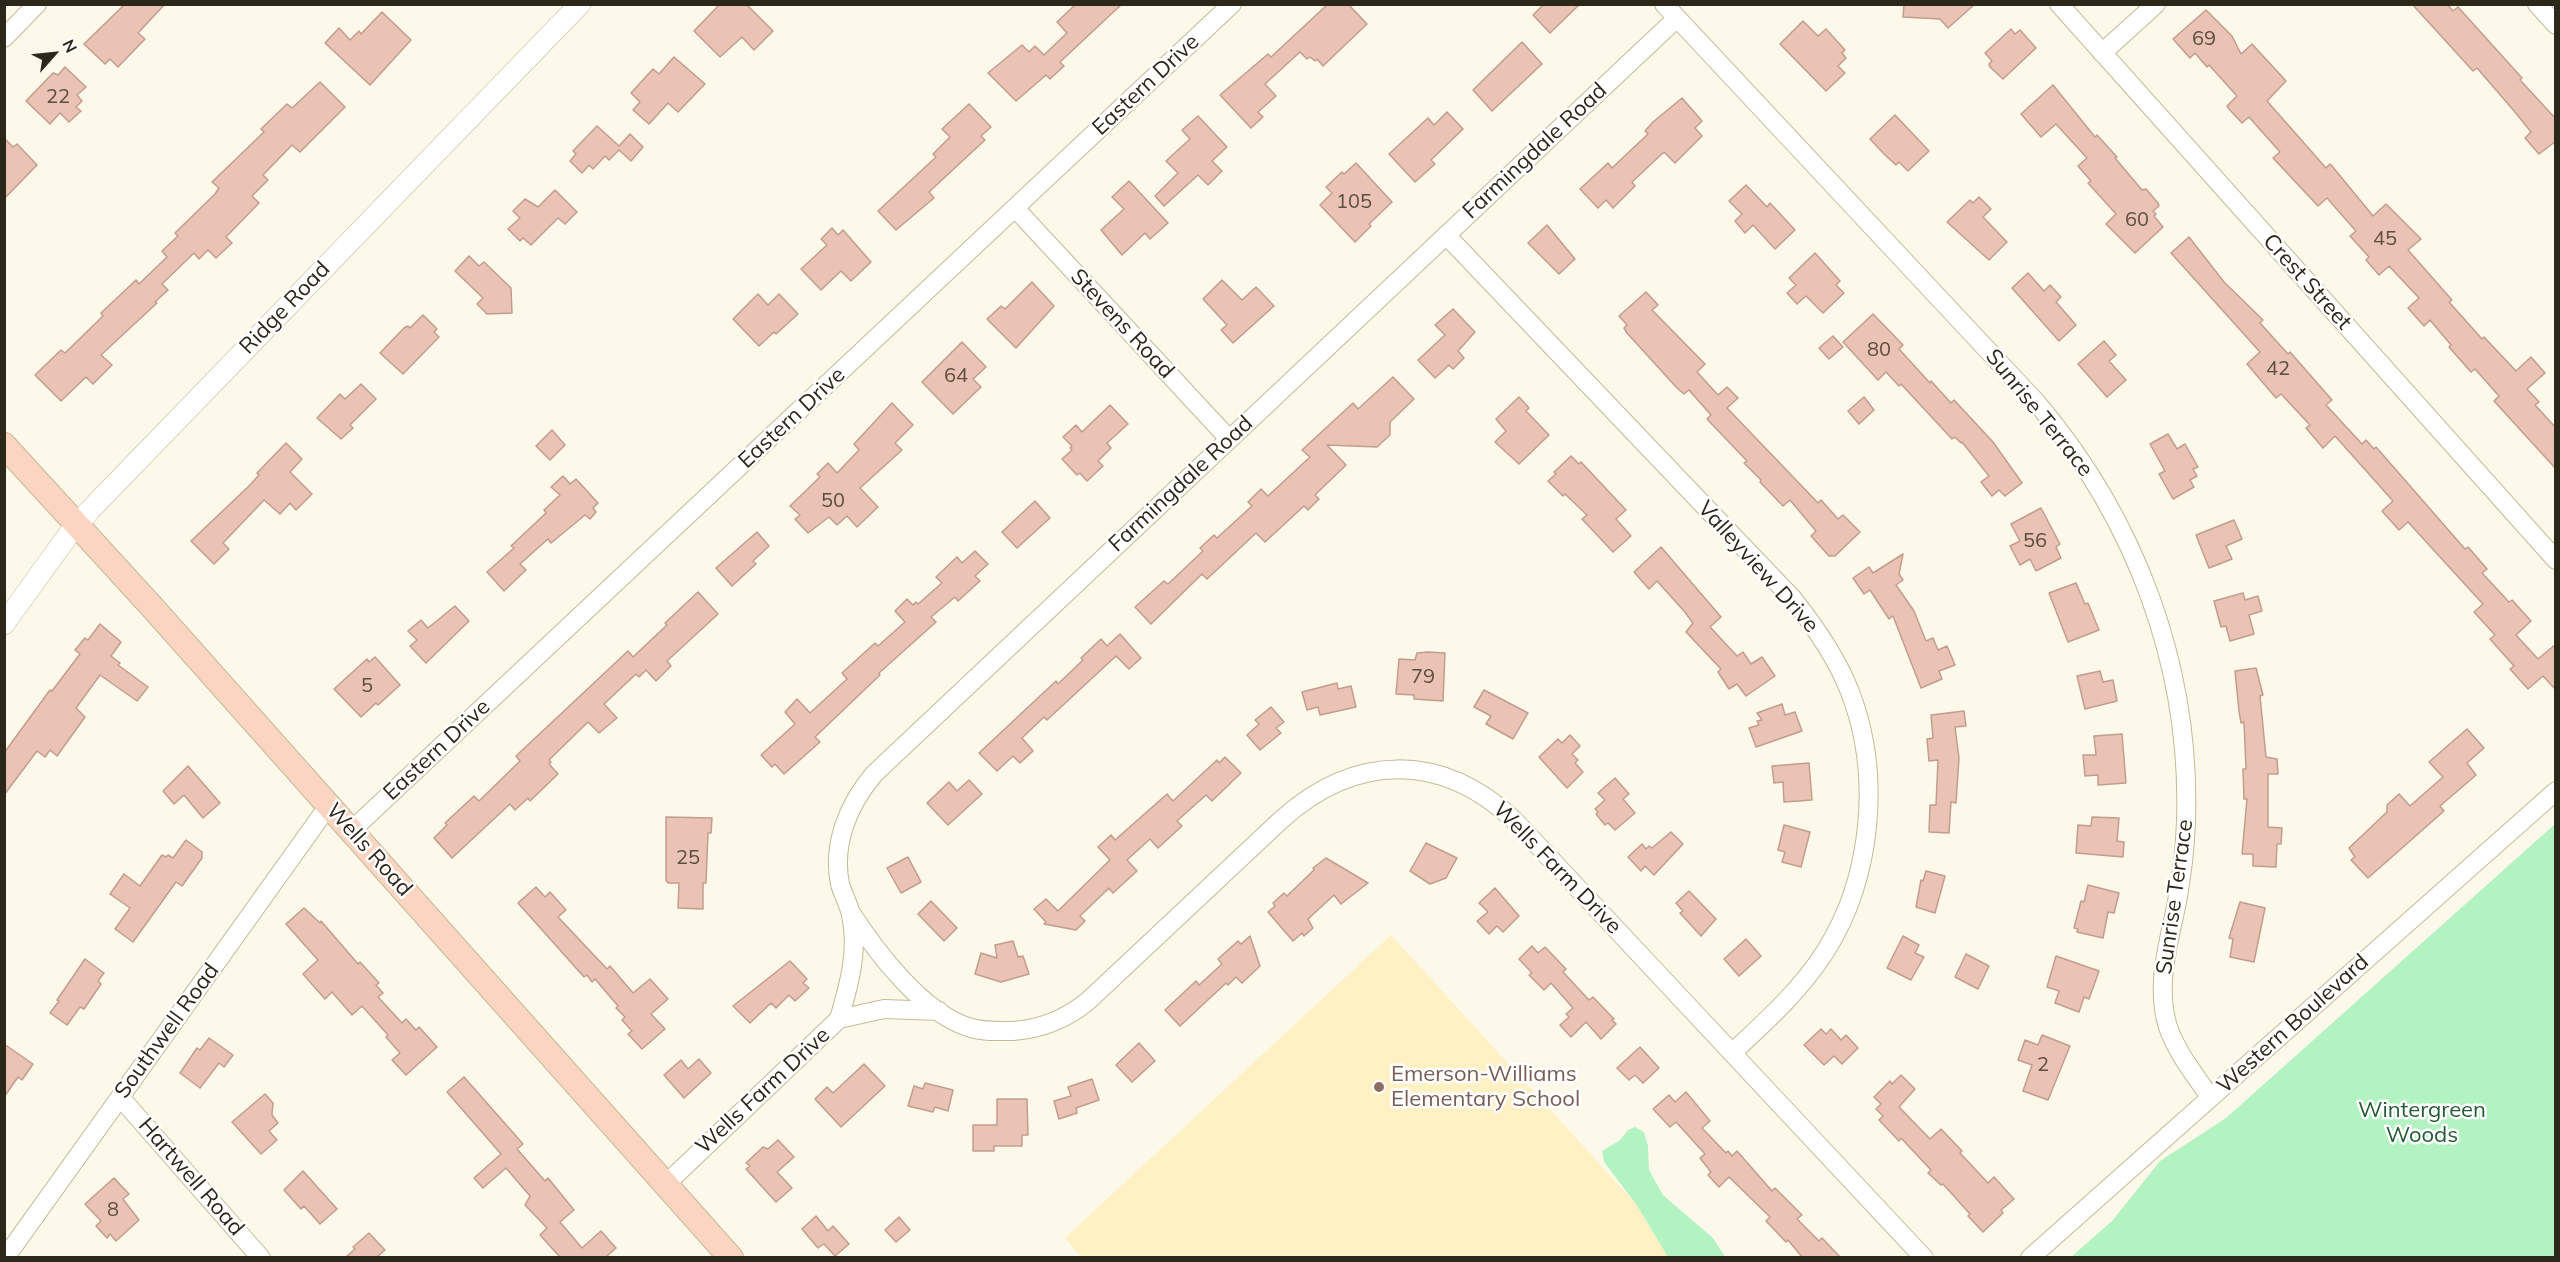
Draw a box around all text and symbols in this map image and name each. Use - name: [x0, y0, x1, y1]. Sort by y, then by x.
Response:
- north arrow: [24, 24, 84, 84]
- house number: 69: [2192, 27, 2216, 51]
- street label: Eastern Drive: [1087, 29, 1205, 141]
- text: N: [58, 36, 82, 56]
- street label: Farmingdale Road: [1458, 78, 1612, 224]
- house number: 22: [46, 85, 70, 109]
- house number: 105: [1336, 190, 1372, 214]
- house number: 60: [2125, 208, 2149, 232]
- house number: 45: [2373, 227, 2397, 251]
- street label: Crest Street: [2257, 229, 2357, 335]
- street label: Ridge Road: [234, 256, 336, 360]
- street label: Stevens Road: [1065, 264, 1179, 384]
- house number: 80: [1867, 338, 1891, 362]
- street label: Sunrise Terrace: [1980, 344, 2098, 482]
- house number: 42: [2266, 357, 2290, 381]
- street label: Eastern Drive: [733, 362, 851, 474]
- house number: 64: [944, 364, 968, 388]
- street label: Farmingdale Road: [1104, 411, 1258, 557]
- house number: 50: [821, 489, 845, 513]
- street label: Valleyview Drive: [1692, 496, 1824, 638]
- house number: 56: [2023, 529, 2047, 553]
- house number: 79: [1411, 665, 1435, 689]
- house number: 5: [361, 674, 373, 698]
- street label: Eastern Drive: [378, 694, 496, 806]
- street label: Wells Farm Drive: [1487, 796, 1627, 940]
- street label: Wells Road: [320, 798, 418, 902]
- street label: Sunrise Terrace: [2151, 818, 2199, 976]
- house number: 25: [676, 846, 700, 870]
- street label: Western Boulevard: [2212, 949, 2374, 1099]
- street label: Southwell Road: [109, 958, 225, 1104]
- street label: Wells Farm Drive: [691, 1022, 835, 1160]
- house number: 2: [2037, 1053, 2049, 1077]
- place label: Emerson-Williams Elementary School: [1391, 1061, 1580, 1112]
- marker: Emerson-Williams Elementary School: [1372, 1080, 1386, 1094]
- park label: Wintergreen Woods: [2358, 1097, 2486, 1148]
- street label: Hartwell Road: [133, 1113, 249, 1241]
- house number: 8: [107, 1198, 119, 1222]

